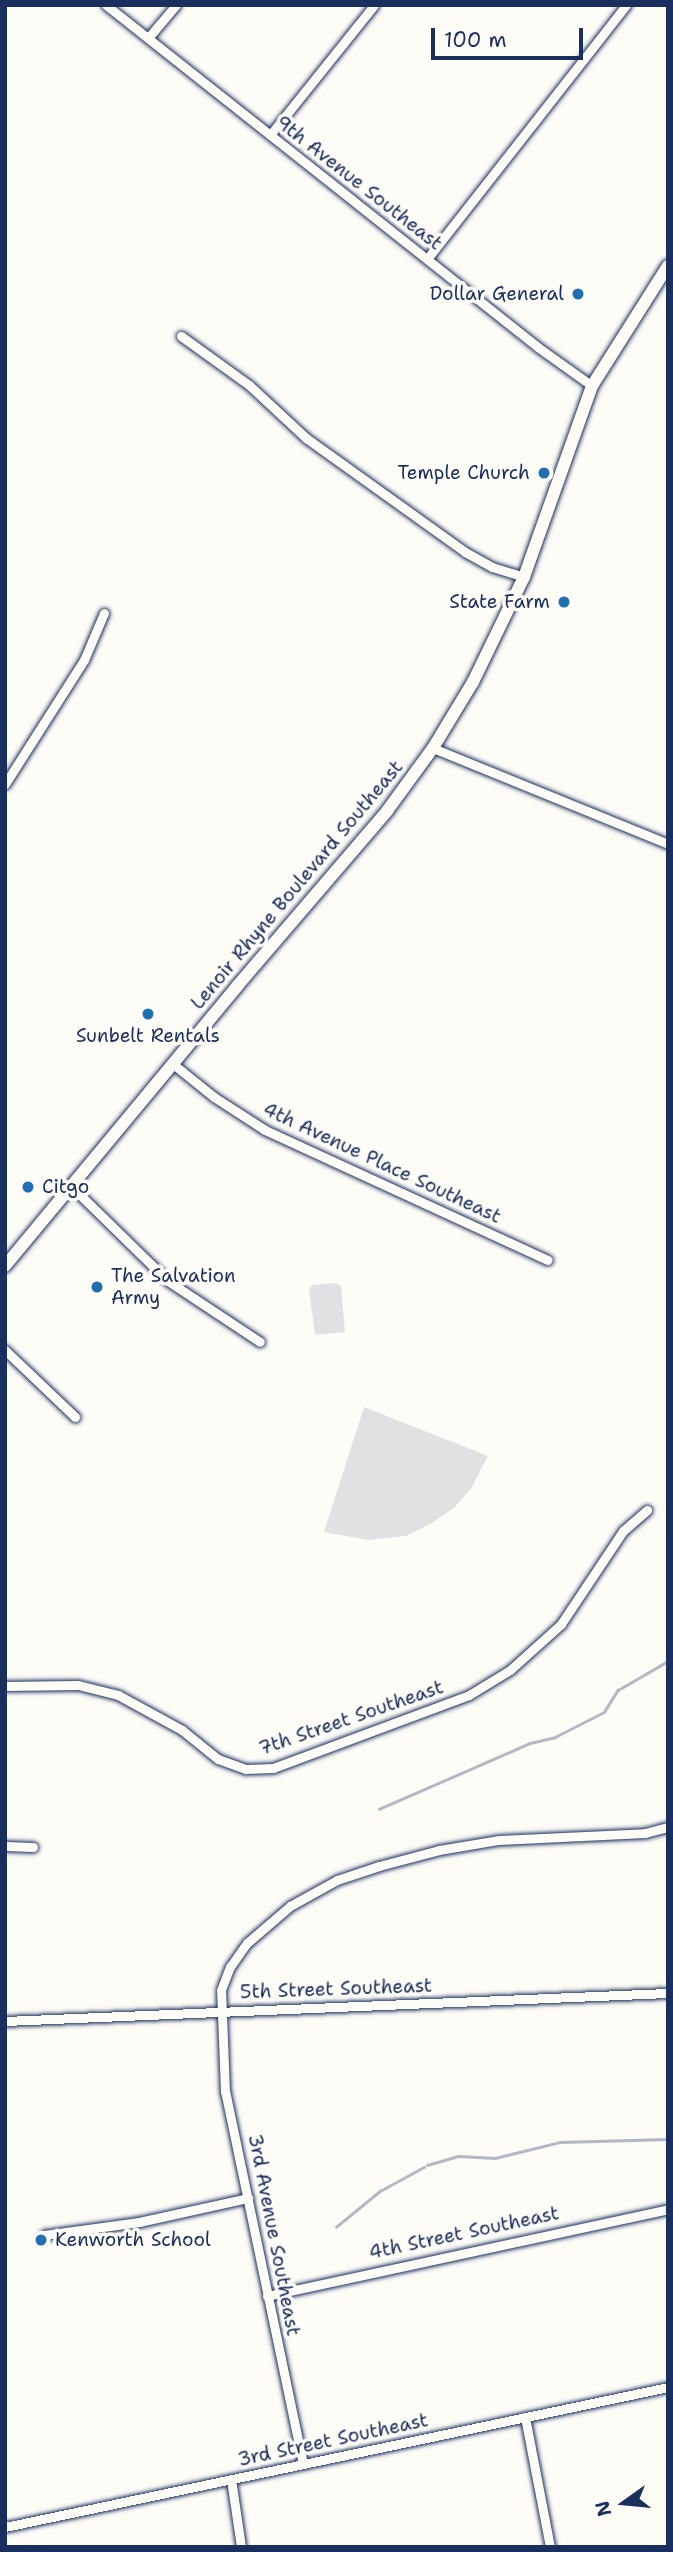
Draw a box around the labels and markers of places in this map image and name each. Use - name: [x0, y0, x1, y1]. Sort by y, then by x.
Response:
- place label: Dollar General: [430, 283, 564, 305]
- marker: Dollar General: [570, 286, 586, 302]
- place label: Temple Church: [397, 462, 530, 484]
- marker: Temple Church: [536, 465, 552, 481]
- place label: State Farm: [449, 591, 550, 613]
- marker: State Farm: [556, 594, 572, 610]
- marker: Sunbelt Rentals: [140, 1006, 156, 1022]
- place label: Sunbelt Rentals: [76, 1025, 220, 1047]
- place label: Citgo: [42, 1176, 89, 1198]
- marker: Citgo: [20, 1179, 36, 1195]
- place label: The Salvation Army: [111, 1265, 236, 1309]
- marker: The Salvation Army: [89, 1279, 105, 1295]
- place label: Kenworth School: [55, 2229, 211, 2251]
- marker: Kenworth School: [33, 2232, 49, 2248]

